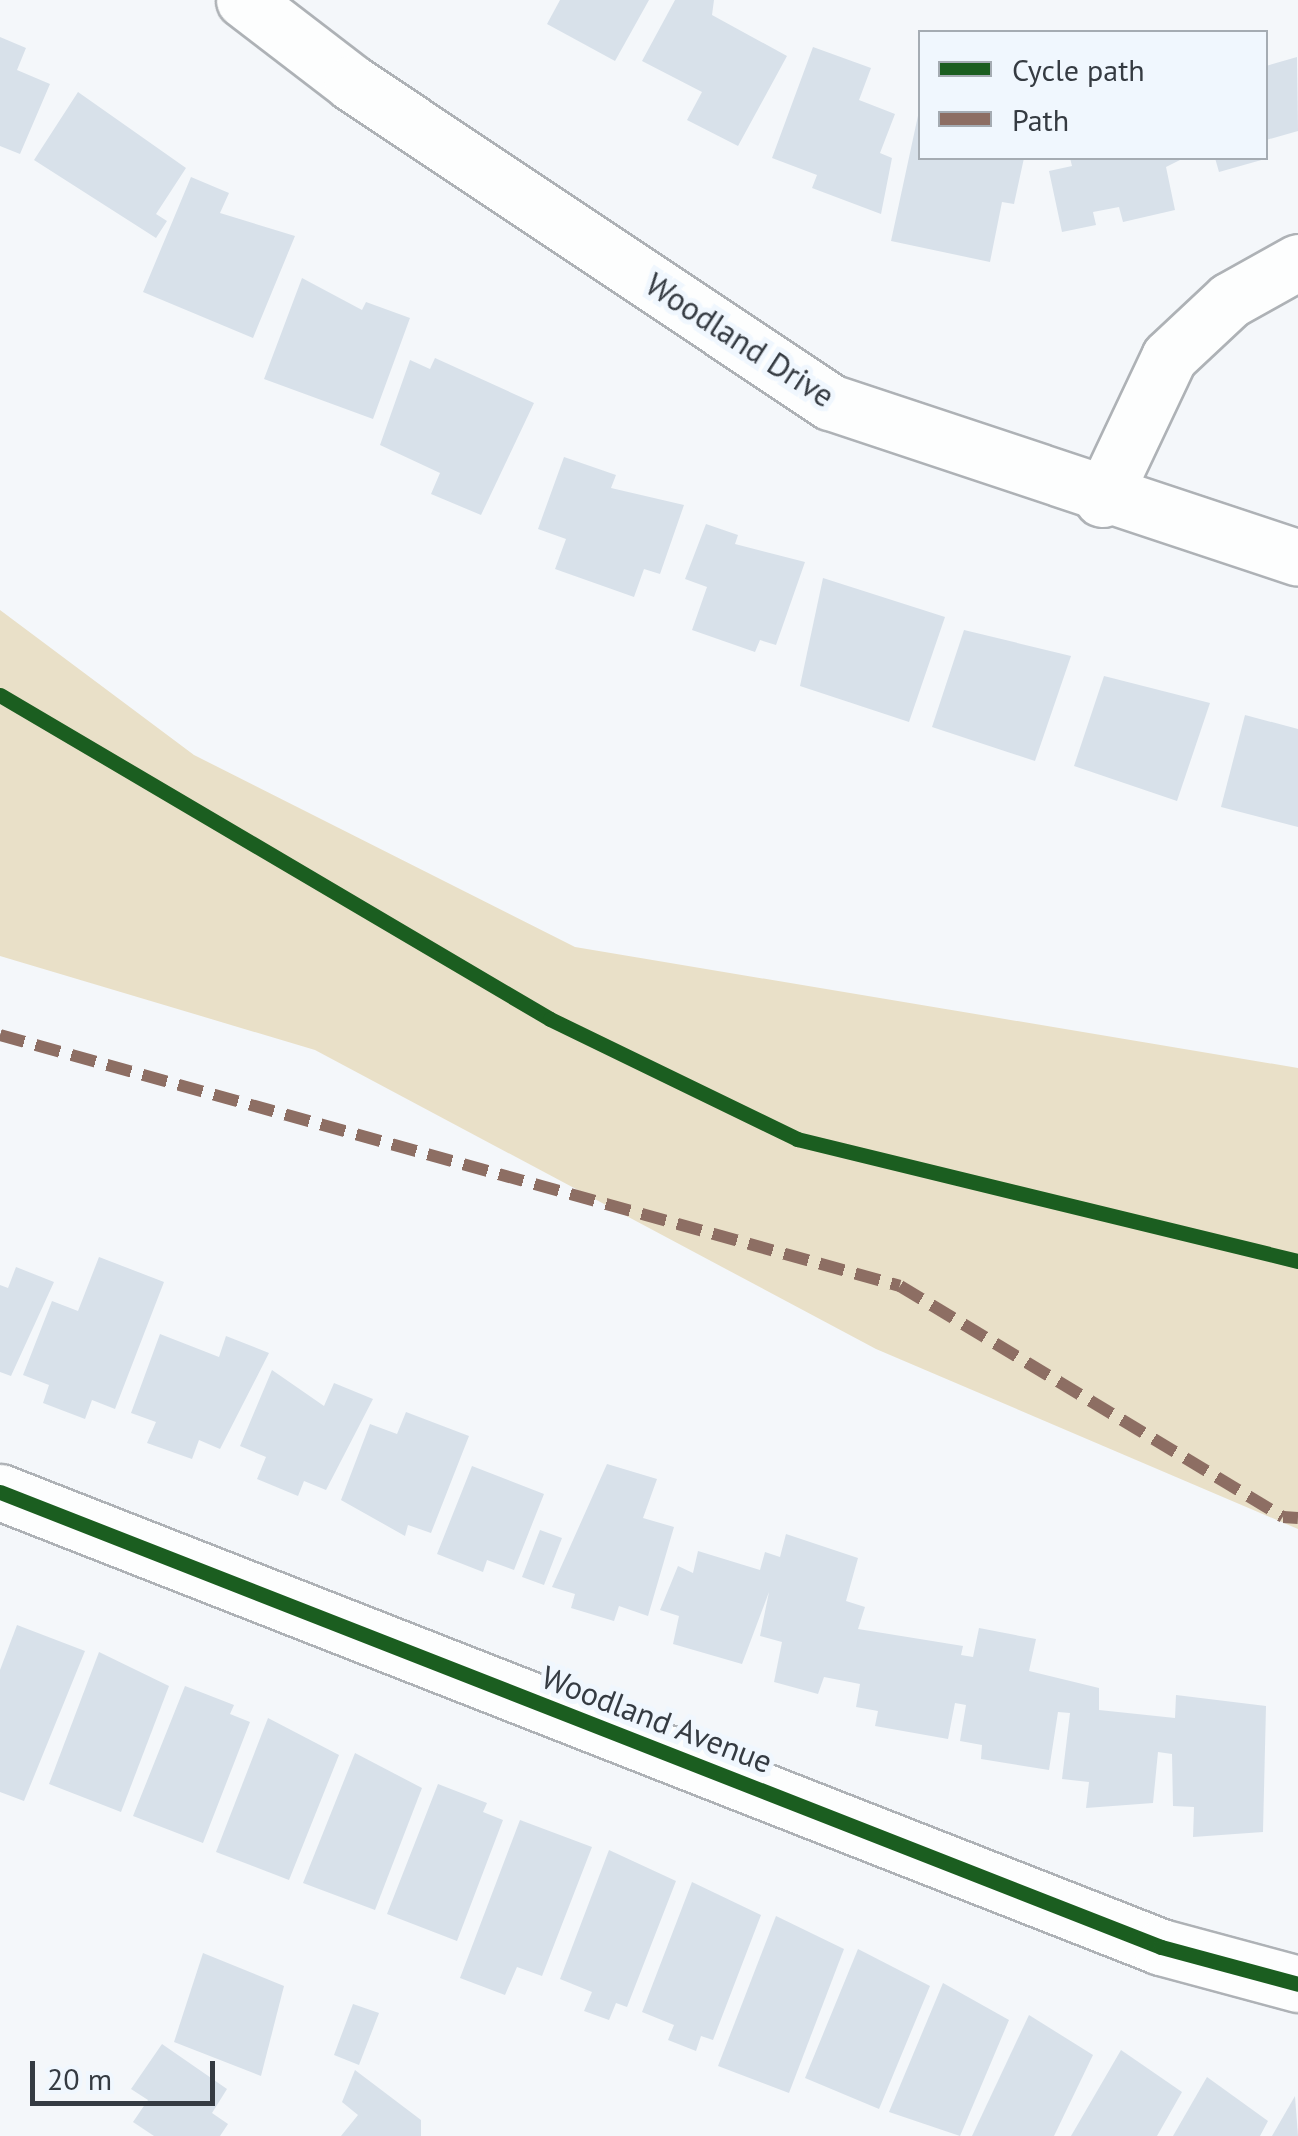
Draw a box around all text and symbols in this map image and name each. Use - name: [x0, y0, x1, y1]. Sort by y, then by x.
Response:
- legend: [918, 30, 1268, 160]
- text: Cycle path: [1012, 50, 1145, 89]
- text: Path: [1012, 100, 1069, 139]
- street label: Woodland Drive: [639, 265, 841, 415]
- street label: Woodland Avenue: [536, 1657, 778, 1781]
- scale bar: [35, 2041, 220, 2103]
- text: 20 m: [47, 2059, 112, 2098]

